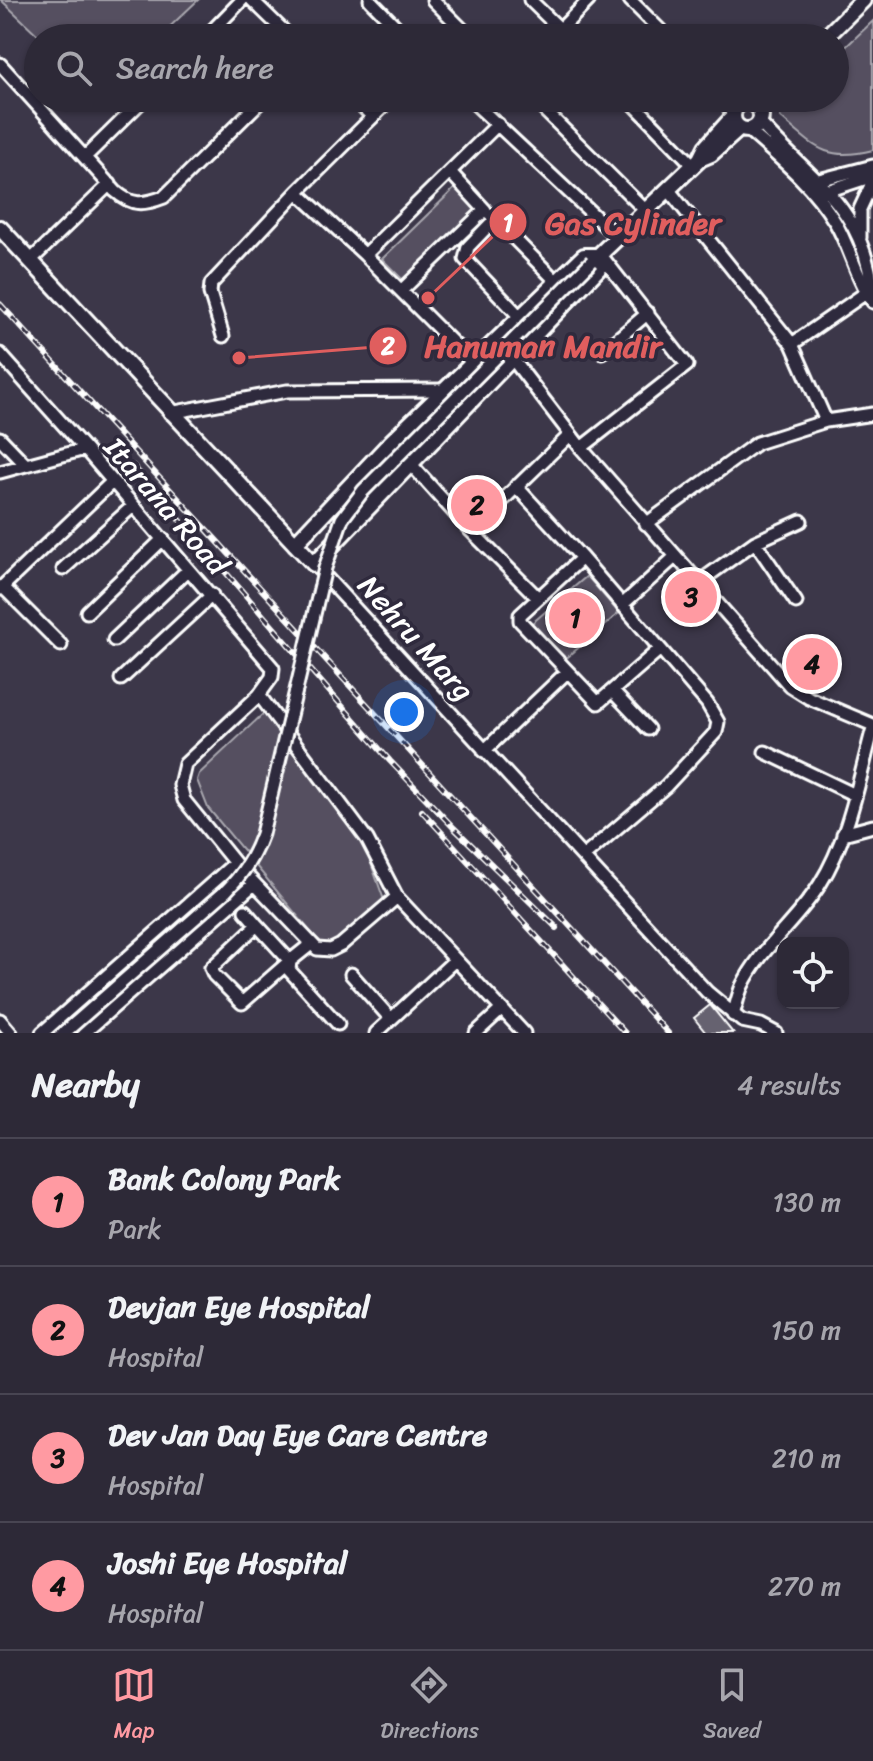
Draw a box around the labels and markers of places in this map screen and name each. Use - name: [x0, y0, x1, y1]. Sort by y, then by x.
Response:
- callout: Gas Cylinder: [488, 194, 737, 250]
- callout: Hanuman Mandir: [368, 318, 678, 374]
- pin: 2: [451, 475, 503, 535]
- pin: 3: [665, 567, 717, 627]
- pin: 1: [549, 588, 601, 648]
- pin: 4: [786, 634, 838, 694]

